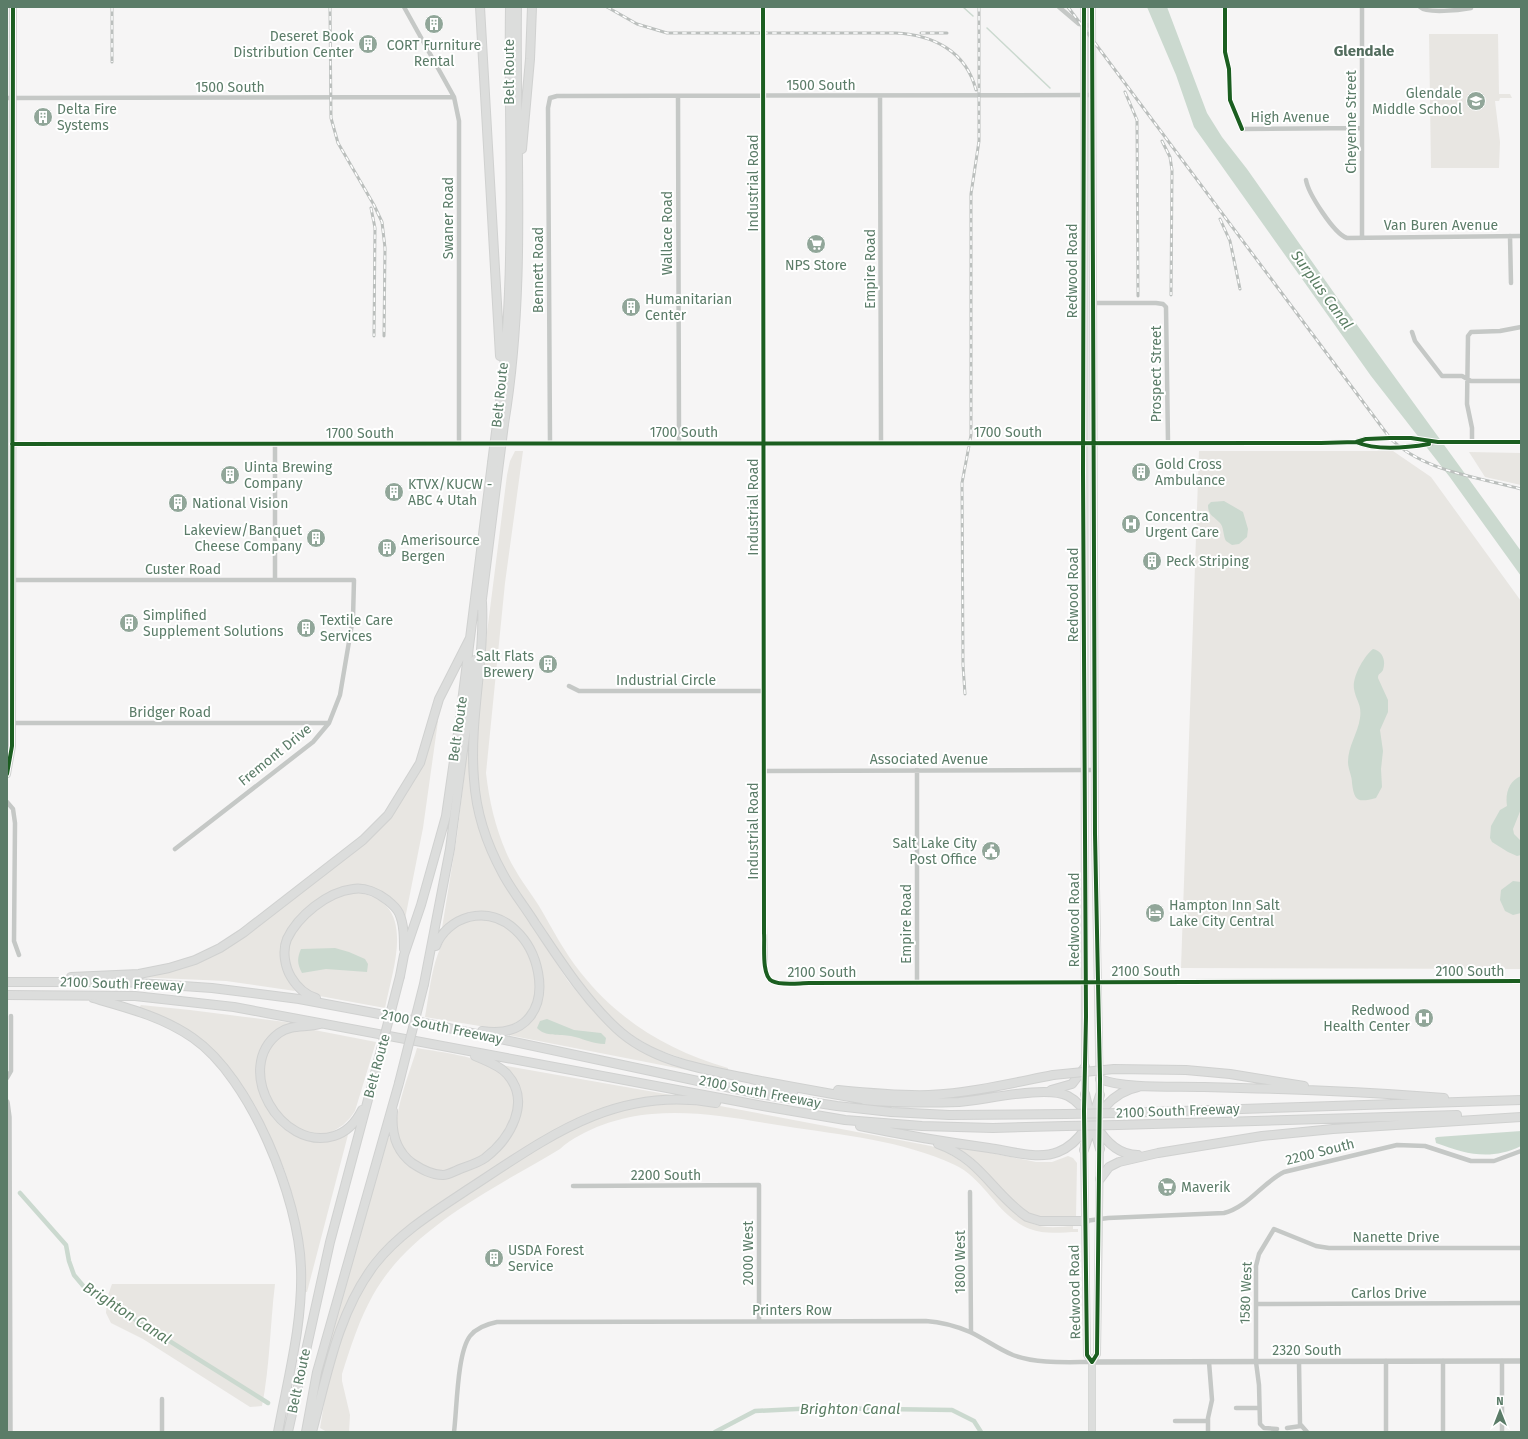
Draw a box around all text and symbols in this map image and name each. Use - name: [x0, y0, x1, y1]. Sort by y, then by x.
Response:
- building icon: CORT Furniture Rental: [423, 13, 445, 35]
- place label: Deseret Book Distribution Center: [233, 28, 355, 61]
- building icon: Deseret Book Distribution Center: [357, 33, 379, 55]
- place label: CORT Furniture Rental: [387, 37, 481, 70]
- street label: Belt Route: [501, 39, 518, 105]
- district label: Glendale: [1334, 42, 1394, 60]
- street label: Cheyenne Street: [1343, 69, 1360, 174]
- street label: 1500 South: [786, 77, 856, 94]
- street label: 1500 South: [195, 79, 265, 96]
- place label: Glendale Middle School: [1372, 85, 1462, 118]
- school or university icon: Glendale Middle School: [1465, 90, 1487, 112]
- place label: Delta Fire Systems: [57, 101, 117, 134]
- building icon: Delta Fire Systems: [32, 106, 54, 128]
- street label: High Avenue: [1250, 109, 1330, 126]
- street label: Industrial Road: [745, 134, 762, 232]
- street label: Swaner Road: [440, 177, 457, 259]
- street label: Wallace Road: [659, 191, 676, 275]
- street label: Van Buren Avenue: [1384, 217, 1498, 234]
- street label: Redwood Road: [1064, 223, 1081, 319]
- street label: Bennett Road: [530, 227, 547, 313]
- street label: Empire Road: [862, 229, 879, 309]
- supermarket icon: NPS Store: [805, 233, 827, 255]
- water label: Surplus Canal: [1287, 246, 1357, 333]
- place label: NPS Store: [785, 257, 847, 274]
- place label: Humanitarian Center: [645, 291, 732, 324]
- building icon: Humanitarian Center: [620, 296, 642, 318]
- street label: Prospect Street: [1148, 325, 1165, 422]
- street label: Belt Route: [488, 361, 512, 429]
- street label: 1700 South: [650, 424, 718, 441]
- street label: 1700 South: [974, 424, 1042, 441]
- street label: 1700 South: [326, 425, 394, 442]
- place label: Gold Cross Ambulance: [1155, 456, 1225, 489]
- street label: Industrial Road: [745, 458, 762, 556]
- place label: Uinta Brewing Company: [244, 459, 333, 492]
- building icon: Gold Cross Ambulance: [1130, 461, 1152, 483]
- building icon: Uinta Brewing Company: [219, 464, 241, 486]
- place label: KTVX/KUCW - ABC 4 Utah: [408, 476, 492, 509]
- building icon: KTVX/KUCW - ABC 4 Utah: [383, 481, 405, 503]
- building icon: National Vision: [167, 492, 189, 514]
- place label: National Vision: [192, 495, 288, 512]
- place label: Concentra Urgent Care: [1145, 508, 1219, 541]
- hospital icon: Concentra Urgent Care: [1120, 513, 1142, 535]
- place label: Lakeview/Banquet Cheese Company: [184, 522, 303, 555]
- building icon: Lakeview/Banquet Cheese Company: [305, 527, 327, 549]
- place label: Amerisource Bergen: [401, 532, 480, 565]
- building icon: Amerisource Bergen: [376, 537, 398, 559]
- street label: Redwood Road: [1065, 547, 1082, 643]
- building icon: Peck Striping: [1141, 550, 1163, 572]
- place label: Peck Striping: [1166, 553, 1249, 570]
- street label: Custer Road: [145, 561, 221, 578]
- place label: Simplified Supplement Solutions: [143, 607, 284, 640]
- building icon: Simplified Supplement Solutions: [118, 612, 140, 634]
- place label: Textile Care Services: [320, 612, 393, 645]
- building icon: Textile Care Services: [295, 617, 317, 639]
- place label: Salt Flats Brewery: [476, 648, 534, 681]
- building icon: Salt Flats Brewery: [537, 653, 559, 675]
- street label: Industrial Circle: [616, 672, 716, 689]
- street label: Belt Route: [445, 695, 471, 763]
- street label: Bridger Road: [129, 704, 211, 721]
- street label: Fremont Drive: [235, 720, 315, 790]
- street label: Associated Avenue: [870, 751, 988, 768]
- street label: Industrial Road: [745, 782, 762, 880]
- place label: Salt Lake City Post Office: [893, 835, 977, 868]
- public building icon: Salt Lake City Post Office: [980, 840, 1002, 862]
- street label: Redwood Road: [1066, 872, 1083, 968]
- street label: Empire Road: [898, 884, 915, 964]
- place label: Hampton Inn Salt Lake City Central: [1169, 897, 1281, 930]
- hotel icon: Hampton Inn Salt Lake City Central: [1144, 902, 1166, 924]
- street label: 2100 South: [1111, 963, 1181, 980]
- street label: 2100 South: [1435, 963, 1505, 980]
- street label: 2100 South: [787, 964, 857, 981]
- street label: 2100 South Freeway: [60, 973, 184, 995]
- place label: Redwood Health Center: [1323, 1002, 1411, 1035]
- street label: 2100 South Freeway: [380, 1006, 504, 1048]
- hospital icon: Redwood Health Center: [1413, 1007, 1435, 1029]
- street label: Belt Route: [360, 1032, 394, 1100]
- street label: 2100 South Freeway: [698, 1072, 822, 1112]
- street label: 2100 South Freeway: [1116, 1100, 1240, 1122]
- street label: 2200 South: [1284, 1135, 1356, 1169]
- street label: 2200 South: [631, 1167, 701, 1184]
- supermarket icon: Maverik: [1156, 1176, 1178, 1198]
- place label: Maverik: [1181, 1179, 1231, 1196]
- street label: 2000 West: [740, 1220, 757, 1285]
- street label: 1800 West: [952, 1229, 969, 1294]
- street label: Nanette Drive: [1352, 1229, 1440, 1246]
- place label: USDA Forest Service: [508, 1242, 585, 1275]
- street label: Redwood Road: [1066, 1244, 1084, 1340]
- building icon: USDA Forest Service: [483, 1247, 505, 1269]
- street label: 1580 West: [1236, 1260, 1256, 1325]
- water label: Brighton Canal: [80, 1278, 174, 1348]
- street label: Carlos Drive: [1351, 1285, 1427, 1302]
- street label: Printers Row: [752, 1302, 832, 1319]
- street label: 2320 South: [1272, 1342, 1342, 1359]
- street label: Belt Route: [284, 1347, 314, 1415]
- north arrow: [1480, 1391, 1520, 1431]
- text: N: [1496, 1395, 1504, 1408]
- water label: Brighton Canal: [800, 1400, 900, 1418]

